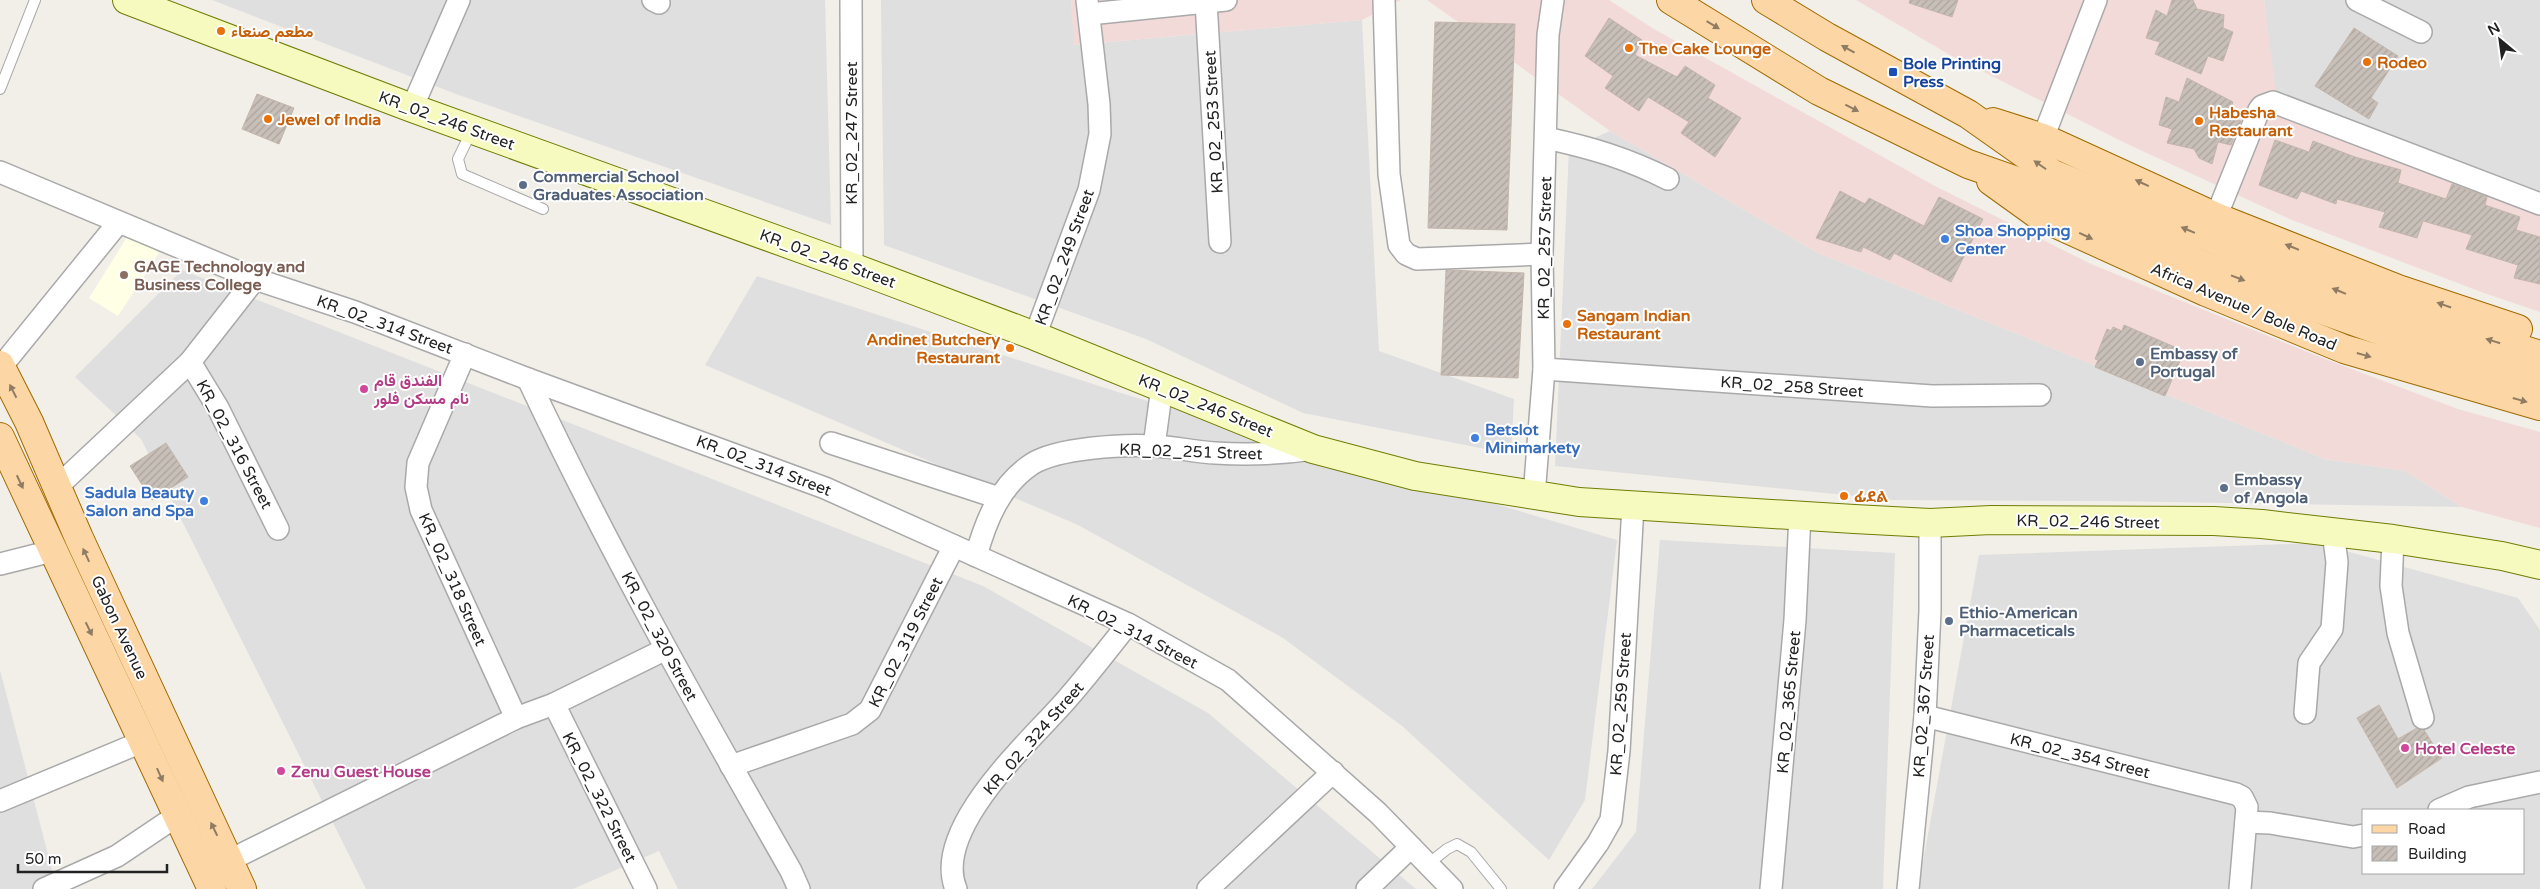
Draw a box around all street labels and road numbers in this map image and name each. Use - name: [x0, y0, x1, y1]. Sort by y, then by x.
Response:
- street label: KR_02_253 Street: [1200, 50, 1228, 194]
- street label: KR_02_247 Street: [842, 61, 862, 205]
- street label: KR_02_246 Street: [376, 87, 517, 155]
- street label: KR_02_257 Street: [1534, 176, 1556, 320]
- street label: KR_02_249 Street: [1031, 187, 1099, 328]
- street label: KR_02_246 Street: [757, 225, 898, 293]
- street label: Africa Avenue / Bole Road: [2148, 259, 2340, 355]
- street label: KR_02_314 Street: [314, 291, 455, 359]
- street label: KR_02_246 Street: [1135, 370, 1276, 442]
- street label: KR_02_258 Street: [1720, 372, 1864, 402]
- street label: KR_02_316 Street: [192, 376, 277, 513]
- street label: KR_02_314 Street: [693, 431, 834, 501]
- street label: KR_02_251 Street: [1119, 440, 1263, 464]
- street label: KR_02_318 Street: [414, 510, 490, 649]
- street label: KR_02_246 Street: [2016, 511, 2160, 533]
- street label: KR_02_320 Street: [617, 568, 702, 705]
- street label: Gabon Avenue: [86, 572, 152, 682]
- street label: KR_02_319 Street: [864, 574, 947, 711]
- street label: KR_02_314 Street: [1064, 590, 1201, 673]
- street label: KR_02_365 Street: [1773, 630, 1805, 774]
- street label: KR_02_259 Street: [1606, 632, 1636, 776]
- street label: KR_02_367 Street: [1909, 634, 1939, 778]
- street label: KR_02_324 Street: [979, 678, 1088, 799]
- street label: KR_02_322 Street: [558, 729, 641, 866]
- street label: KR_02_354 Street: [2008, 729, 2152, 783]

